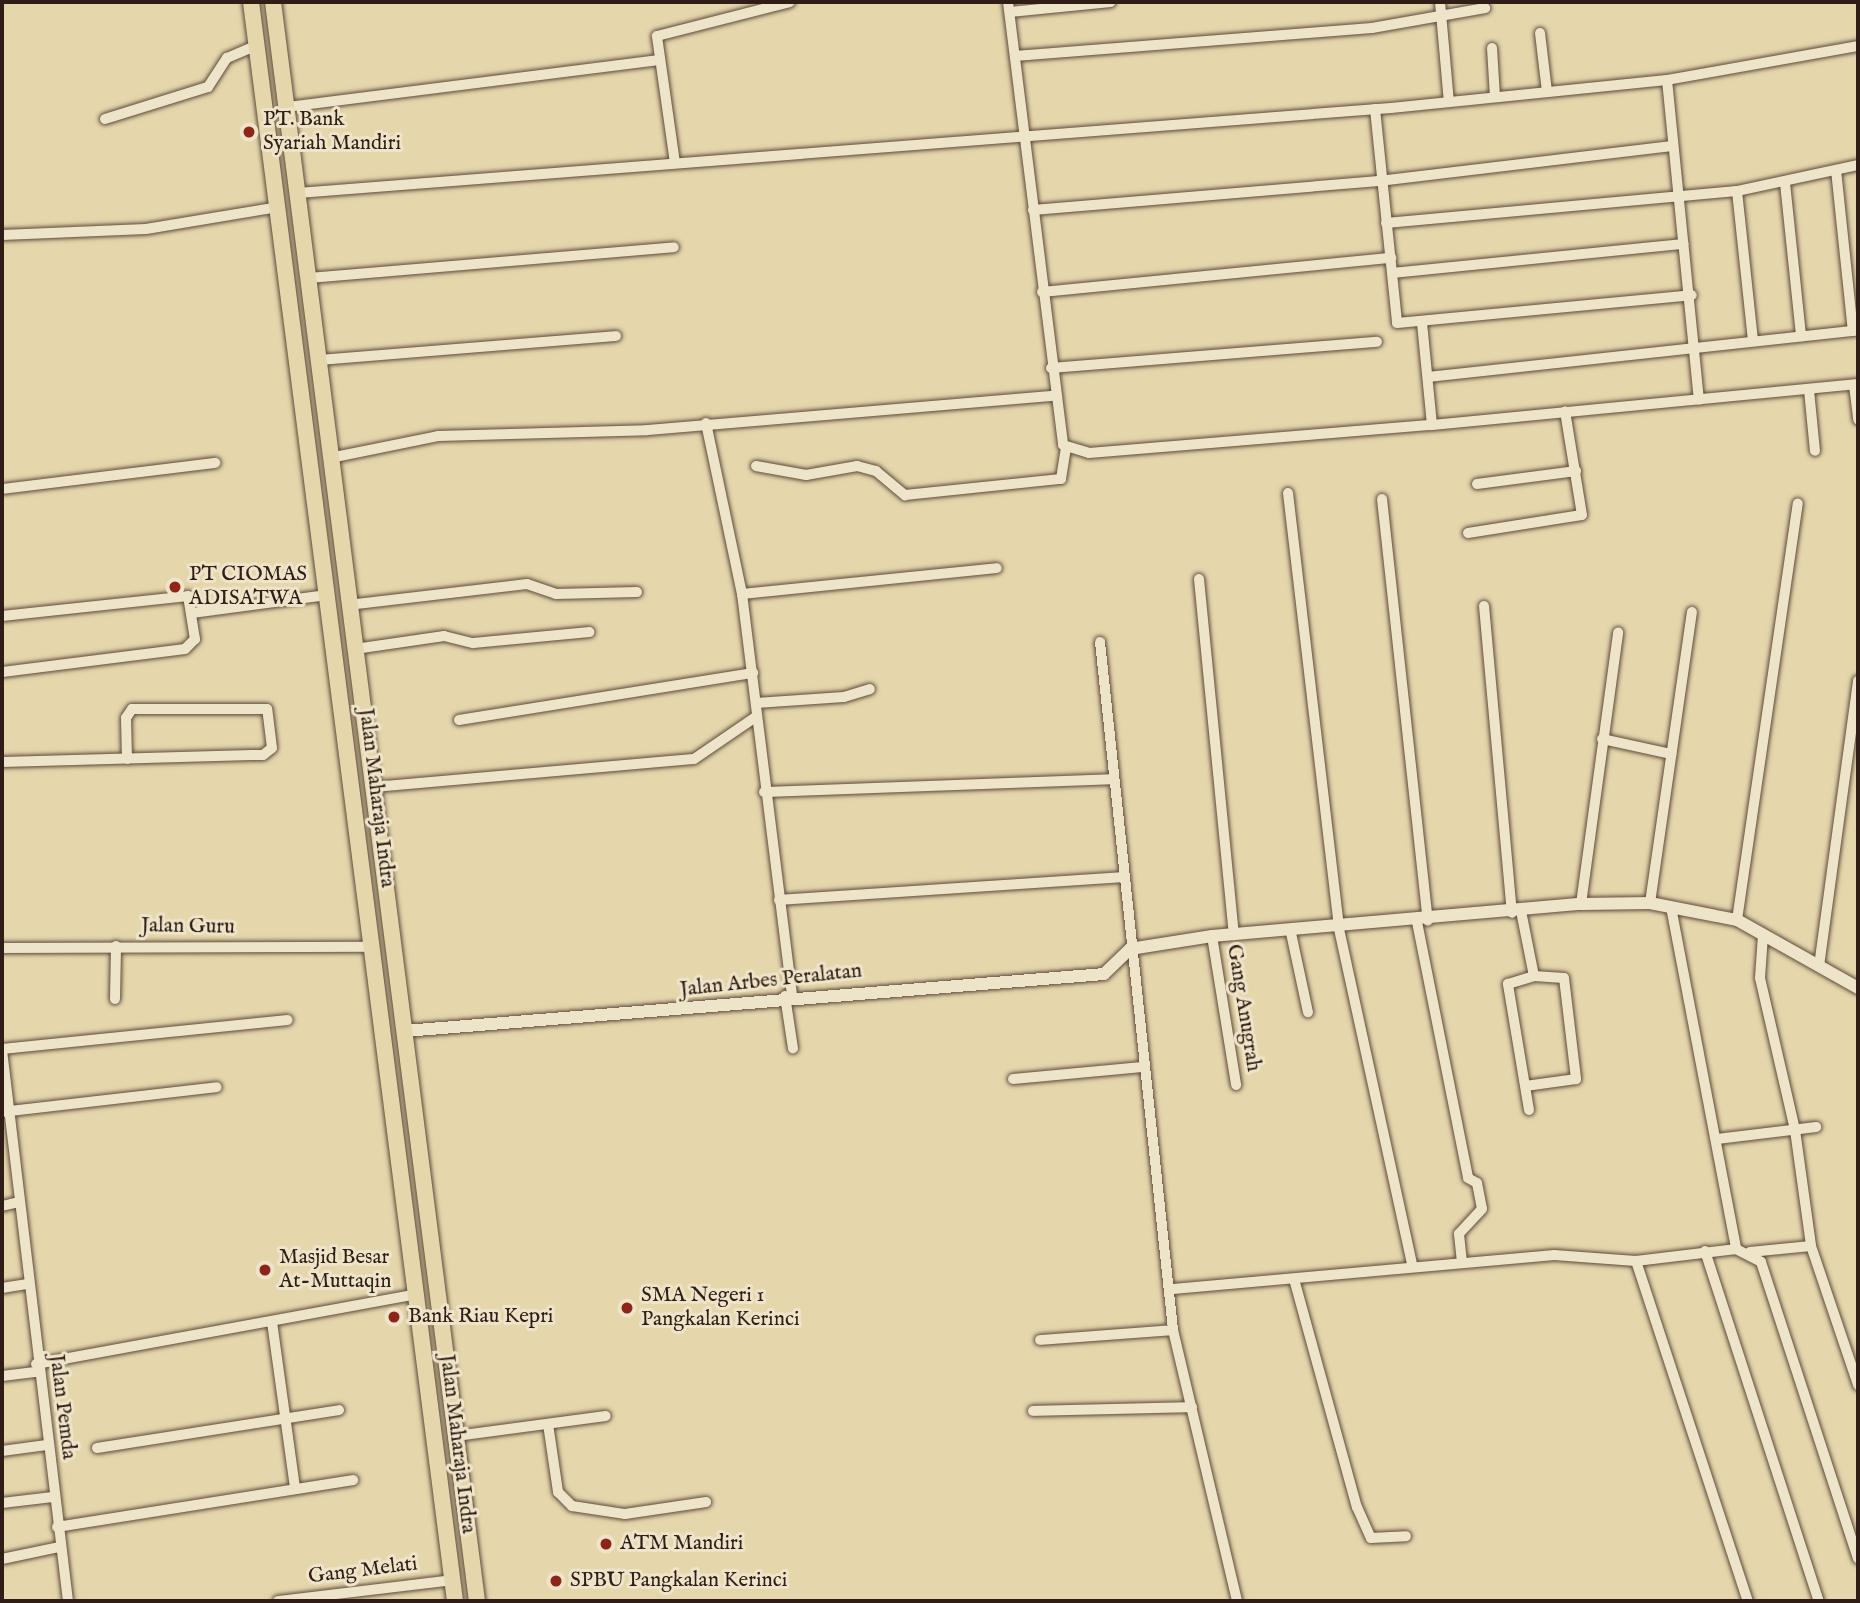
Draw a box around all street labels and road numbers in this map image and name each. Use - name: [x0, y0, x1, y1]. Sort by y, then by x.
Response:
- street label: Jalan Maharaja Indra: [353, 707, 399, 889]
- street label: Jalan Guru: [141, 914, 235, 940]
- street label: Gang Anugrah: [1221, 943, 1265, 1073]
- street label: Jalan Arbes Peralatan: [679, 959, 863, 1003]
- street label: Jalan Pemda: [43, 1353, 81, 1461]
- street label: Jalan Maharaja Indra: [434, 1353, 480, 1535]
- street label: Gang Melati: [307, 1552, 419, 1590]

